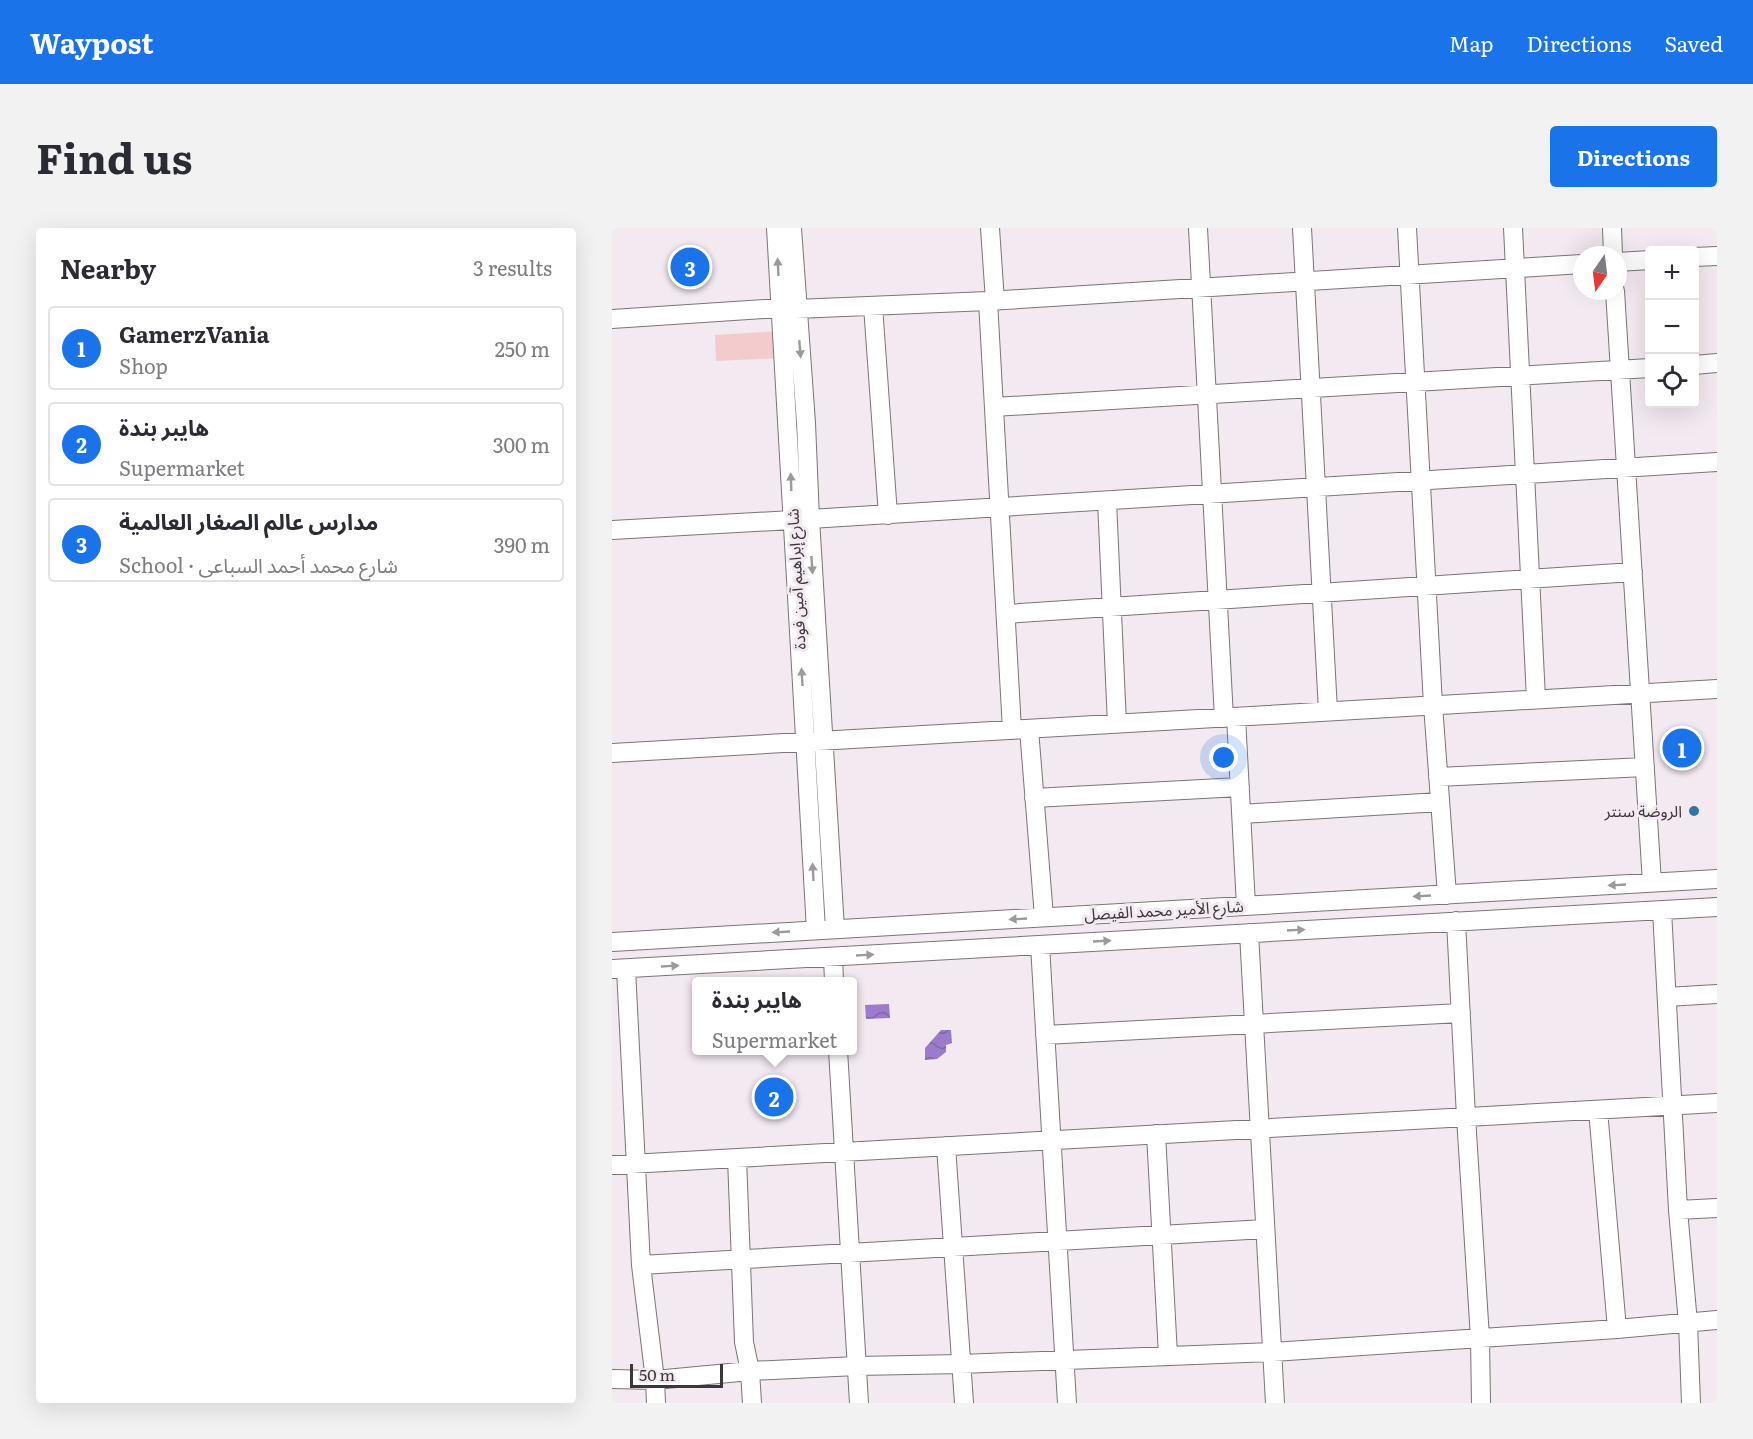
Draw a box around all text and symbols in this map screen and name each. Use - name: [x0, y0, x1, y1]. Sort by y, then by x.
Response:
- text: Waypost: [30, 21, 154, 63]
- text: Map: [1449, 27, 1494, 58]
- text: Directions: [1527, 27, 1632, 58]
- text: Saved: [1665, 27, 1723, 58]
- text: Find us: [36, 125, 193, 187]
- button: Directions: [1550, 126, 1717, 187]
- pin: 3: [670, 244, 710, 290]
- north arrow: [1573, 246, 1627, 300]
- map controls: [1645, 246, 1699, 408]
- button: +: [1645, 246, 1699, 300]
- text: Nearby: [60, 248, 156, 287]
- text: 3 results: [473, 252, 552, 282]
- one-way arrow: [773, 257, 782, 276]
- button: −: [1645, 300, 1699, 354]
- text: GamerzVania: [119, 317, 270, 350]
- text: 1: [77, 333, 86, 363]
- text: 250 m: [495, 333, 550, 363]
- one-way arrow: [795, 340, 805, 359]
- text: Shop: [119, 350, 168, 380]
- button: locate: [1645, 354, 1699, 408]
- text: هايبر بندة: [119, 410, 209, 443]
- text: 2: [76, 429, 87, 459]
- text: 300 m: [493, 429, 550, 459]
- text: Supermarket: [119, 452, 245, 482]
- one-way arrow: [786, 473, 795, 492]
- text: مدارس عالم الصغار العالمية: [119, 504, 378, 537]
- street label: شارع إبراهيم آمين فودة: [779, 508, 813, 650]
- text: 3: [76, 529, 87, 559]
- text: 390 m: [494, 529, 550, 559]
- text: School · شارع محمد أحمد السباعى: [119, 549, 398, 579]
- one-way arrow: [808, 555, 817, 574]
- one-way arrow: [797, 668, 806, 687]
- pin: 1: [1662, 726, 1702, 770]
- your location: [1209, 743, 1238, 772]
- place label: الروضة سنتر: [1604, 798, 1682, 822]
- marker: الروضة سنتر: [1687, 804, 1701, 818]
- one-way arrow: [808, 862, 818, 881]
- one-way arrow: [1607, 880, 1626, 889]
- one-way arrow: [1412, 892, 1431, 901]
- street label: شارع الأمير محمد الفيصل: [1084, 893, 1244, 927]
- one-way arrow: [1008, 914, 1027, 923]
- one-way arrow: [1287, 926, 1306, 935]
- one-way arrow: [771, 928, 790, 937]
- one-way arrow: [1092, 937, 1111, 946]
- one-way arrow: [856, 950, 875, 959]
- one-way arrow: [661, 961, 680, 970]
- popup: [692, 977, 857, 1055]
- text: هايبر بندة: [712, 982, 802, 1015]
- text: Supermarket: [712, 1024, 837, 1054]
- pin: 2: [754, 1074, 794, 1120]
- scale bar: [630, 1361, 723, 1388]
- text: 50 m: [639, 1362, 675, 1386]

